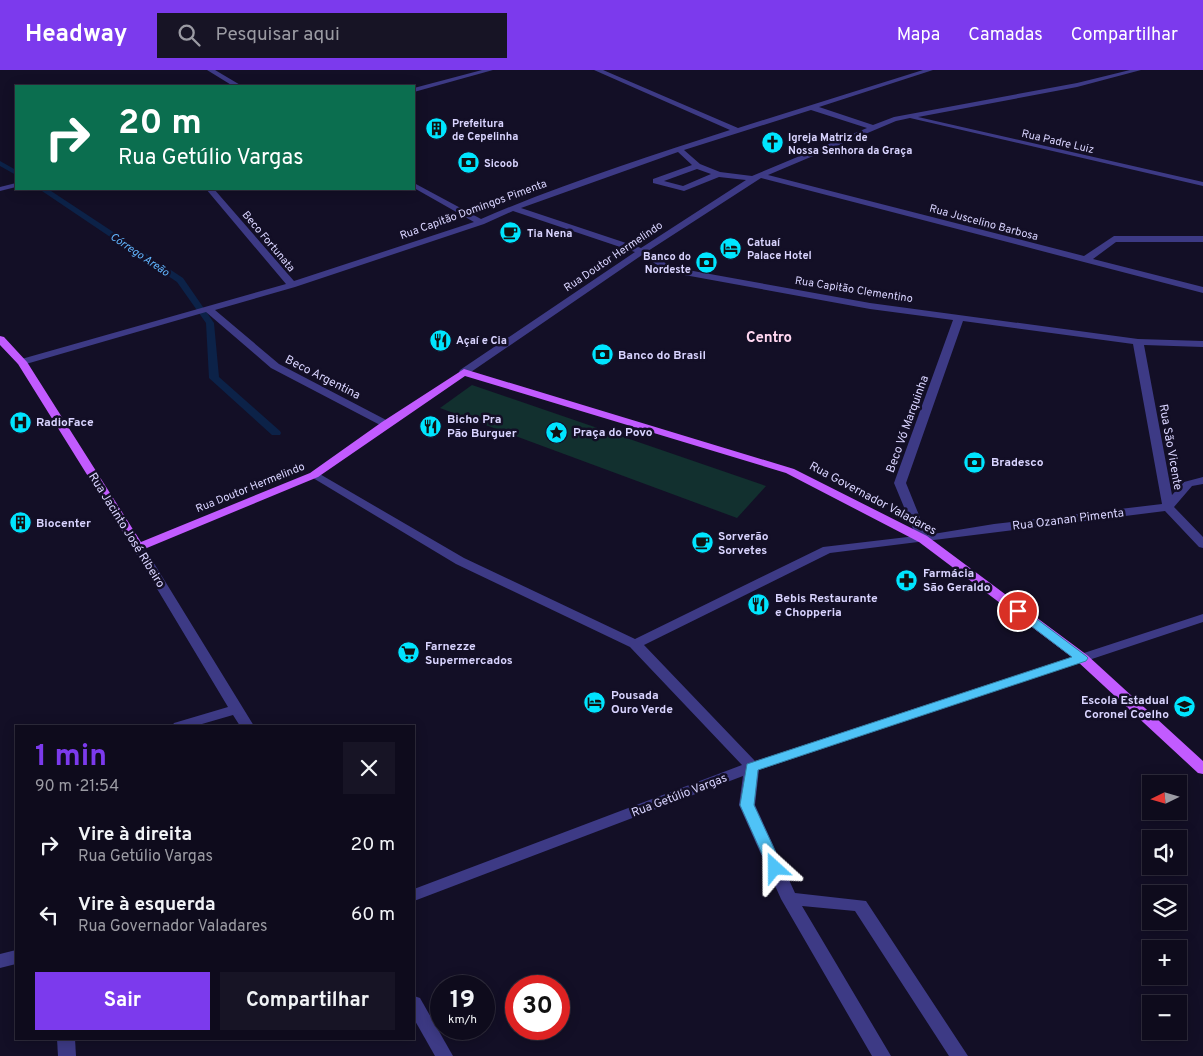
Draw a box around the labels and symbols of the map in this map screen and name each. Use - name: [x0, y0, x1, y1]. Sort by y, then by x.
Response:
- building icon: Prefeitura de Cepelinha: [424, 117, 448, 141]
- place label: Prefeitura de Cepelinha: [452, 117, 518, 144]
- street label: Rua Padre Luiz: [1020, 127, 1095, 157]
- church icon: Igreja Matriz de Nossa Senhora da Graça: [760, 131, 784, 155]
- place label: Igreja Matriz de Nossa Senhora da Graça: [788, 131, 912, 158]
- bank icon: Sicoob: [456, 151, 480, 175]
- place label: Sicoob: [484, 157, 519, 171]
- street label: Rua Capitão Domingos Pimenta: [398, 177, 549, 243]
- street label: Rua Juscelino Barbosa: [928, 202, 1040, 244]
- street label: Beco Fortunata: [239, 208, 298, 275]
- street label: Rua Doutor Hermelindo: [561, 219, 666, 295]
- cafe icon: Tia Nena: [499, 221, 523, 245]
- place label: Tia Nena: [527, 227, 572, 241]
- water label: Córrego Areão: [107, 230, 172, 280]
- hotel icon: Catuaí Palace Hotel: [719, 236, 743, 260]
- place label: Catuaí Palace Hotel: [747, 236, 812, 263]
- place label: Banco do Nordeste: [643, 250, 691, 277]
- bank icon: Banco do Nordeste: [695, 250, 719, 274]
- street label: Rua Capitão Clementino: [794, 274, 914, 306]
- restaurant icon: Açaí e Cia: [428, 328, 452, 352]
- district label: Centro: [746, 329, 792, 348]
- place label: Açaí e Cia: [456, 334, 507, 348]
- bank icon: Banco do Brasil: [590, 343, 614, 367]
- place label: Banco do Brasil: [618, 348, 706, 364]
- street label: Beco Argentina: [282, 352, 363, 404]
- street label: Beco Vó Marquinha: [883, 373, 933, 475]
- street label: Rua São Vicente: [1155, 403, 1185, 492]
- hospital icon: RadioFace: [8, 410, 32, 434]
- place label: Bicho Pra Pão Burguer: [447, 412, 517, 442]
- restaurant icon: Bicho Pra Pão Burguer: [419, 414, 443, 438]
- place label: RadioFace: [36, 415, 94, 431]
- place icon: Praça do Povo: [545, 420, 569, 444]
- place label: Praça do Povo: [573, 425, 653, 441]
- bank icon: Bradesco: [963, 450, 987, 474]
- place label: Bradesco: [991, 455, 1044, 471]
- street label: Rua Governador Valadares: [806, 458, 939, 539]
- street label: Rua Doutor Hermelindo: [194, 460, 307, 516]
- street label: Rua Jacinto José Ribeiro: [84, 470, 168, 591]
- street label: Rua Ozanan Pimenta: [1011, 505, 1125, 535]
- building icon: Biocenter: [8, 511, 32, 535]
- place label: Biocenter: [36, 516, 91, 532]
- place label: Sorverão Sorvetes: [718, 529, 769, 559]
- cafe icon: Sorverão Sorvetes: [690, 531, 714, 555]
- place label: Farmácia São Geraldo: [923, 566, 991, 596]
- pharmacy icon: Farmácia São Geraldo: [895, 568, 919, 592]
- pin: [997, 590, 1039, 632]
- place label: Bebis Restaurante e Chopperia: [775, 591, 878, 621]
- restaurant icon: Bebis Restaurante e Chopperia: [747, 593, 771, 617]
- place label: Farnezze Supermercados: [425, 639, 513, 669]
- supermarket icon: Farnezze Supermercados: [397, 641, 421, 665]
- place label: Pousada Ouro Verde: [611, 688, 673, 718]
- hotel icon: Pousada Ouro Verde: [583, 690, 607, 714]
- place label: Escola Estadual Coronel Coelho: [1081, 693, 1169, 723]
- school or university icon: Escola Estadual Coronel Coelho: [1173, 695, 1197, 719]
- street label: Rua Getúlio Vargas: [629, 770, 729, 822]
- north arrow: [1142, 775, 1188, 820]
- position arrow: [748, 841, 800, 893]
- speed limit sign: 30: [505, 975, 570, 1040]

